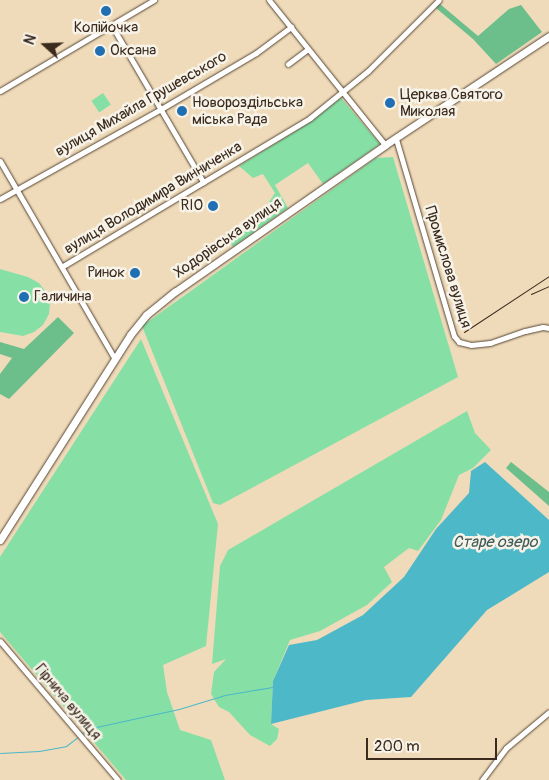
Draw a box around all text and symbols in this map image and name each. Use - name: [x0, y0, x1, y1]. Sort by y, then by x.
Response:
- marker: Копійочка: [100, 5, 112, 17]
- place label: Копійочка: [74, 19, 138, 37]
- north arrow: [20, 20, 70, 70]
- text: N: [21, 32, 40, 47]
- place label: Оксана: [110, 42, 156, 60]
- marker: Оксана: [94, 45, 106, 57]
- street label: вулиця Михайла Грушевського: [52, 47, 230, 161]
- place label: Церква Святого Миколая: [400, 85, 503, 120]
- place label: Новороздільська міська Рада: [192, 93, 303, 128]
- marker: Церква Святого Миколая: [384, 97, 396, 109]
- marker: Новороздільська міська Рада: [176, 105, 188, 117]
- street label: вулиця Володимира Винниченка: [61, 138, 245, 258]
- street label: Ходорівська вулиця: [171, 194, 285, 282]
- place label: RIO: [181, 197, 203, 215]
- marker: RIO: [207, 200, 219, 212]
- street label: Промислова вулиця: [421, 204, 475, 330]
- place label: Ринок: [88, 264, 125, 282]
- marker: Ринок: [129, 267, 141, 279]
- place label: Галичина: [34, 288, 91, 306]
- marker: Галичина: [18, 291, 30, 303]
- water label: Старе озеро: [453, 532, 537, 552]
- street label: Гірнича вулиця: [31, 660, 105, 744]
- scale bar: [369, 728, 500, 760]
- text: 200 m: [374, 737, 419, 756]

